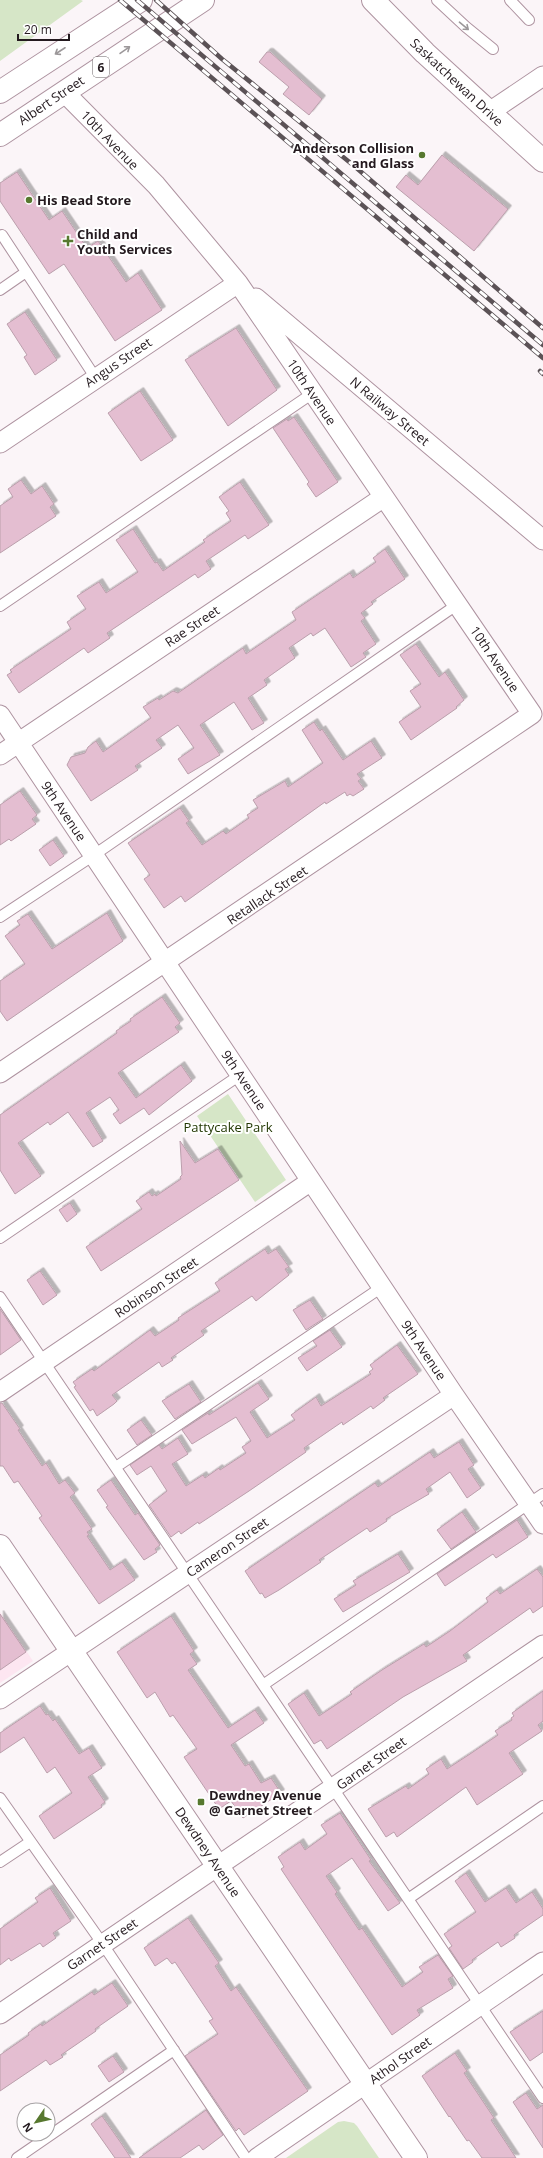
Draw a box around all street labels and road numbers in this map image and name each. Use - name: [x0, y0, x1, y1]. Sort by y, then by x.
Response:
- street label: Saskatchewan Drive: [407, 34, 507, 130]
- road number: 6: [93, 57, 109, 77]
- street label: Albert Street: [14, 71, 88, 129]
- street label: 10th Avenue: [77, 106, 143, 174]
- street label: Angus Street: [81, 333, 155, 391]
- street label: 10th Avenue: [283, 355, 341, 429]
- street label: N Railway Street: [346, 372, 434, 450]
- street label: Rae Street: [161, 601, 223, 651]
- street label: 10th Avenue: [466, 622, 524, 696]
- street label: 9th Avenue: [37, 777, 91, 845]
- street label: Retallack Street: [223, 861, 311, 929]
- street label: 9th Avenue: [217, 1046, 271, 1114]
- street label: Robinson Street: [111, 1252, 201, 1322]
- street label: 9th Avenue: [397, 1316, 451, 1384]
- street label: Cameron Street: [182, 1513, 272, 1581]
- street label: Garnet Street: [332, 1732, 410, 1794]
- street label: Dewdney Avenue: [171, 1803, 245, 1901]
- street label: Garnet Street: [63, 1914, 141, 1974]
- street label: Athol Street: [366, 2032, 435, 2088]

